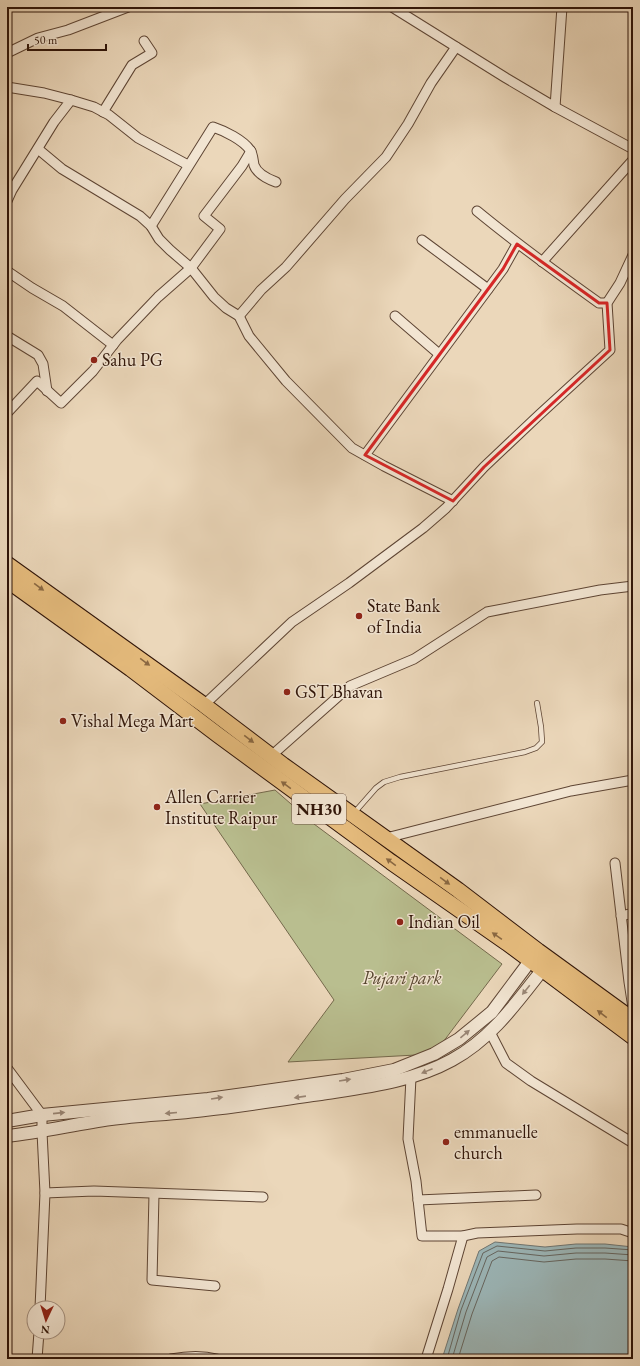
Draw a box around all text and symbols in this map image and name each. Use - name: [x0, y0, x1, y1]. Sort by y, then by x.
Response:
- scale bar: [28, 26, 106, 52]
- text: 50 m: [34, 32, 58, 48]
- place label: Sahu PG: [102, 348, 163, 371]
- marker: Sahu PG: [89, 355, 99, 365]
- one-way arrow: [33, 583, 44, 591]
- place label: State Bank of India: [367, 594, 441, 638]
- marker: State Bank of India: [354, 611, 364, 621]
- one-way arrow: [139, 658, 150, 666]
- place label: GST Bhavan: [295, 680, 384, 703]
- marker: GST Bhavan: [282, 687, 292, 697]
- place label: Vishal Mega Mart: [71, 709, 194, 732]
- marker: Vishal Mega Mart: [58, 716, 68, 726]
- one-way arrow: [244, 735, 255, 744]
- one-way arrow: [281, 781, 291, 789]
- place label: Allen Carrier Institute Raipur: [164, 785, 277, 829]
- road number: NH30: [292, 794, 346, 824]
- marker: Allen Carrier Institute Raipur: [152, 802, 162, 812]
- one-way arrow: [385, 858, 396, 866]
- one-way arrow: [440, 877, 451, 885]
- place label: Indian Oil: [408, 910, 480, 933]
- marker: Indian Oil: [395, 917, 405, 927]
- one-way arrow: [492, 932, 503, 940]
- park label: Pujari park: [362, 966, 442, 990]
- one-way arrow: [521, 984, 530, 995]
- one-way arrow: [596, 1009, 607, 1018]
- one-way arrow: [460, 1029, 471, 1038]
- one-way arrow: [421, 1069, 433, 1075]
- one-way arrow: [339, 1076, 351, 1082]
- one-way arrow: [294, 1094, 306, 1100]
- one-way arrow: [211, 1095, 223, 1101]
- one-way arrow: [53, 1110, 65, 1117]
- one-way arrow: [165, 1110, 177, 1117]
- place label: emmanuelle church: [454, 1120, 538, 1164]
- marker: emmanuelle church: [441, 1137, 451, 1147]
- north arrow: [26, 1300, 66, 1340]
- text: N: [40, 1323, 50, 1337]

